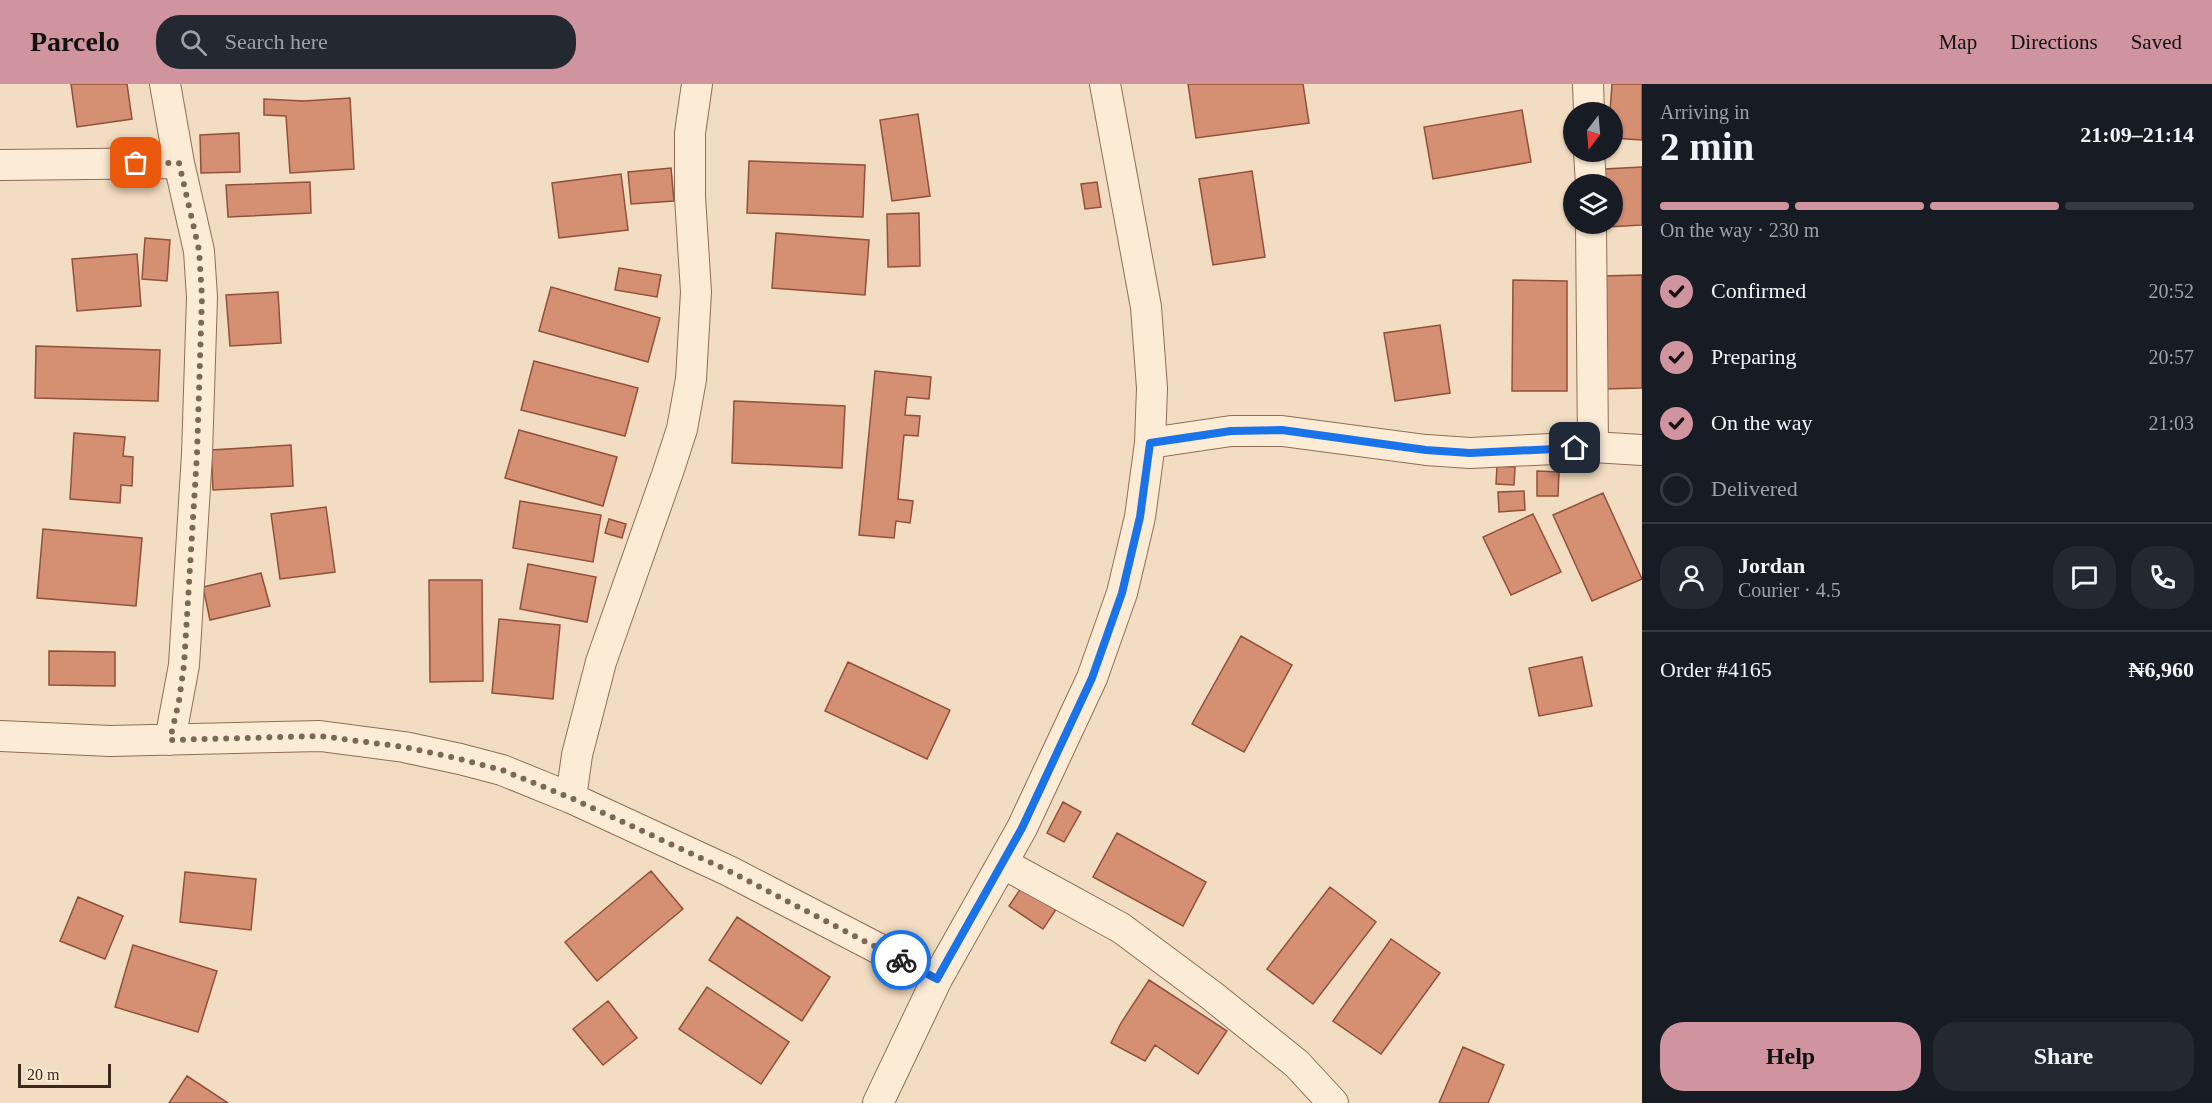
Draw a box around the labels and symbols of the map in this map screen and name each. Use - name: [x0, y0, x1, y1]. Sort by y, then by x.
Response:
- north arrow: [1563, 102, 1623, 162]
- pin: [110, 137, 161, 188]
- pin: [1549, 422, 1600, 473]
- courier: [871, 930, 931, 990]
- scale bar: [18, 1061, 111, 1088]

